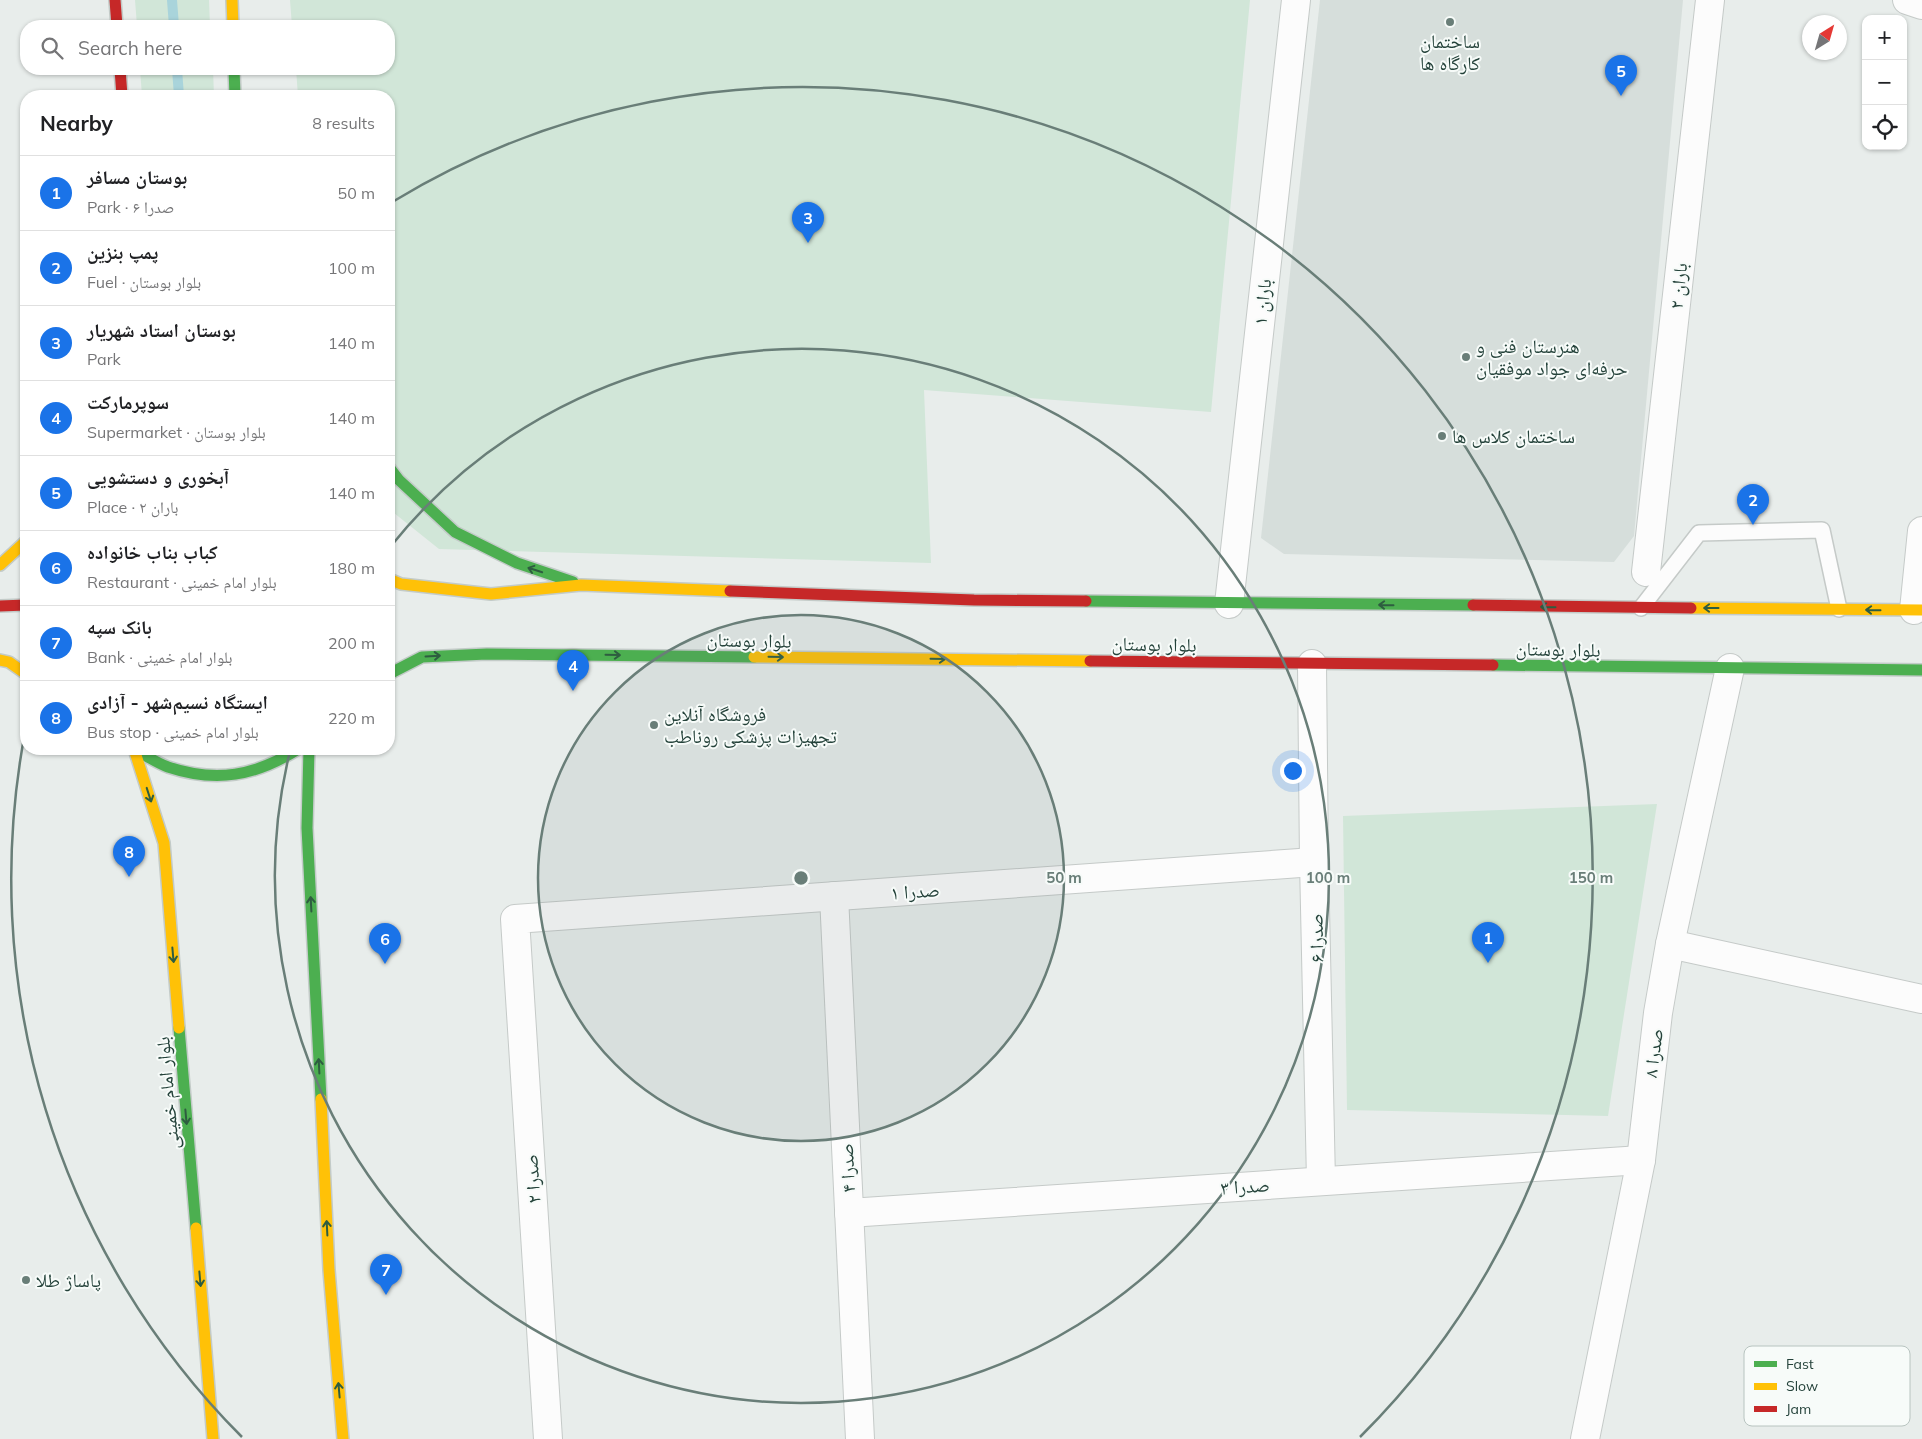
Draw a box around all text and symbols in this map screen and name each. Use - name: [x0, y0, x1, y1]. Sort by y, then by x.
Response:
- north arrow: [1802, 15, 1847, 60]
- map controls: [1862, 15, 1907, 150]
- button: +: [1862, 15, 1907, 60]
- marker: ساختمان کارگاه ها: [1444, 16, 1456, 28]
- search box: [20, 20, 395, 75]
- place label: ساختمان کارگاه ها: [1420, 29, 1480, 75]
- icon: search: [38, 34, 66, 62]
- text: Search here: [78, 36, 182, 60]
- pin: 5: [1605, 55, 1637, 96]
- button: −: [1862, 60, 1907, 105]
- button: locate: [1862, 105, 1907, 150]
- text: Nearby: [40, 110, 113, 136]
- text: 8 results: [312, 113, 375, 133]
- text: بوستان مسافر: [87, 165, 187, 189]
- text: 1: [51, 183, 61, 203]
- text: 50 m: [338, 183, 375, 203]
- text: Park · صدرا ۶: [87, 197, 174, 217]
- pin: 3: [792, 202, 824, 243]
- text: پمپ بنزین: [87, 240, 158, 264]
- text: 2: [51, 258, 61, 278]
- text: 100 m: [328, 258, 375, 278]
- street label: باران ۲: [1664, 262, 1692, 310]
- text: Fuel · بلوار بوستان: [87, 272, 201, 292]
- street label: باران ۱: [1248, 278, 1276, 326]
- text: بوستان استاد شهریار: [87, 318, 236, 342]
- text: 3: [51, 333, 61, 353]
- text: 140 m: [328, 333, 375, 353]
- place label: هنرستان فنی و حرفه‌ای جواد موفقیان: [1476, 334, 1628, 380]
- text: Park: [87, 349, 121, 369]
- marker: هنرستان فنی و حرفه‌ای جواد موفقیان: [1460, 351, 1472, 363]
- text: سوپرمارکت: [87, 390, 169, 414]
- text: 4: [51, 408, 61, 428]
- text: 140 m: [328, 408, 375, 428]
- text: Supermarket · بلوار بوستان: [87, 422, 266, 442]
- place label: ساختمان کلاس ها: [1452, 424, 1575, 448]
- marker: ساختمان کلاس ها: [1436, 430, 1448, 442]
- text: آبخوری و دستشویی: [87, 465, 229, 489]
- text: 5: [51, 483, 61, 503]
- text: 140 m: [328, 483, 375, 503]
- pin: 2: [1737, 484, 1769, 525]
- text: Place · باران ۲: [87, 497, 179, 517]
- text: کباب بناب خانواده: [87, 540, 218, 564]
- text: 6: [51, 558, 61, 578]
- text: 180 m: [328, 558, 375, 578]
- one-way arrow: [527, 564, 543, 574]
- text: Restaurant · بلوار امام خمینی: [87, 572, 277, 592]
- one-way arrow: [1378, 600, 1394, 610]
- one-way arrow: [1541, 602, 1557, 612]
- one-way arrow: [1703, 603, 1720, 613]
- one-way arrow: [1866, 605, 1882, 615]
- text: بانک سپه: [87, 615, 152, 639]
- street label: بلوار بوستان: [706, 627, 792, 653]
- street label: بلوار بوستان: [1111, 631, 1197, 657]
- text: 7: [51, 633, 61, 653]
- text: 200 m: [328, 633, 375, 653]
- street label: بلوار بوستان: [1515, 636, 1601, 662]
- text: Bank · بلوار امام خمینی: [87, 647, 233, 667]
- pin: 4: [557, 650, 589, 691]
- one-way arrow: [605, 651, 621, 660]
- one-way arrow: [425, 652, 441, 661]
- one-way arrow: [768, 652, 784, 662]
- one-way arrow: [930, 654, 946, 664]
- text: ایستگاه نسیم‌شهر - آزادی: [87, 690, 268, 714]
- place label: فروشگاه آنلاین تجهیزات پزشکی روناطب: [664, 702, 837, 748]
- text: 8: [51, 708, 61, 728]
- text: 220 m: [328, 708, 375, 728]
- marker: فروشگاه آنلاین تجهیزات پزشکی روناطب: [648, 719, 660, 731]
- text: Bus stop · بلوار امام خمینی: [87, 722, 259, 742]
- your location: [1280, 758, 1306, 784]
- one-way arrow: [144, 787, 154, 803]
- pin: 8: [113, 836, 145, 877]
- text: 50 m: [1046, 868, 1082, 887]
- text: 100 m: [1306, 868, 1350, 887]
- text: 150 m: [1569, 868, 1613, 887]
- centre of rings: [792, 869, 810, 887]
- street label: صدرا ۱: [890, 877, 940, 905]
- one-way arrow: [306, 896, 315, 912]
- street label: صدرا ۶: [1304, 913, 1328, 963]
- pin: 1: [1472, 922, 1504, 963]
- pin: 6: [369, 923, 401, 964]
- one-way arrow: [168, 947, 178, 963]
- street label: صدرا ۸: [1638, 1027, 1668, 1079]
- street label: بلوار امام خمینی: [150, 1035, 186, 1150]
- one-way arrow: [315, 1058, 324, 1074]
- one-way arrow: [182, 1109, 191, 1125]
- street label: صدرا ۴: [834, 1143, 860, 1193]
- street label: صدرا ۲: [518, 1154, 546, 1204]
- street label: صدرا ۳: [1220, 1172, 1270, 1200]
- one-way arrow: [323, 1221, 332, 1237]
- pin: 7: [370, 1254, 402, 1295]
- place label: پاساژ طلا: [36, 1268, 101, 1292]
- one-way arrow: [195, 1271, 204, 1287]
- marker: پاساژ طلا: [20, 1274, 32, 1286]
- legend: [1744, 1346, 1910, 1426]
- text: Fast: [1786, 1355, 1814, 1373]
- text: Slow: [1786, 1377, 1818, 1395]
- one-way arrow: [335, 1383, 344, 1399]
- text: Jam: [1786, 1400, 1811, 1418]

